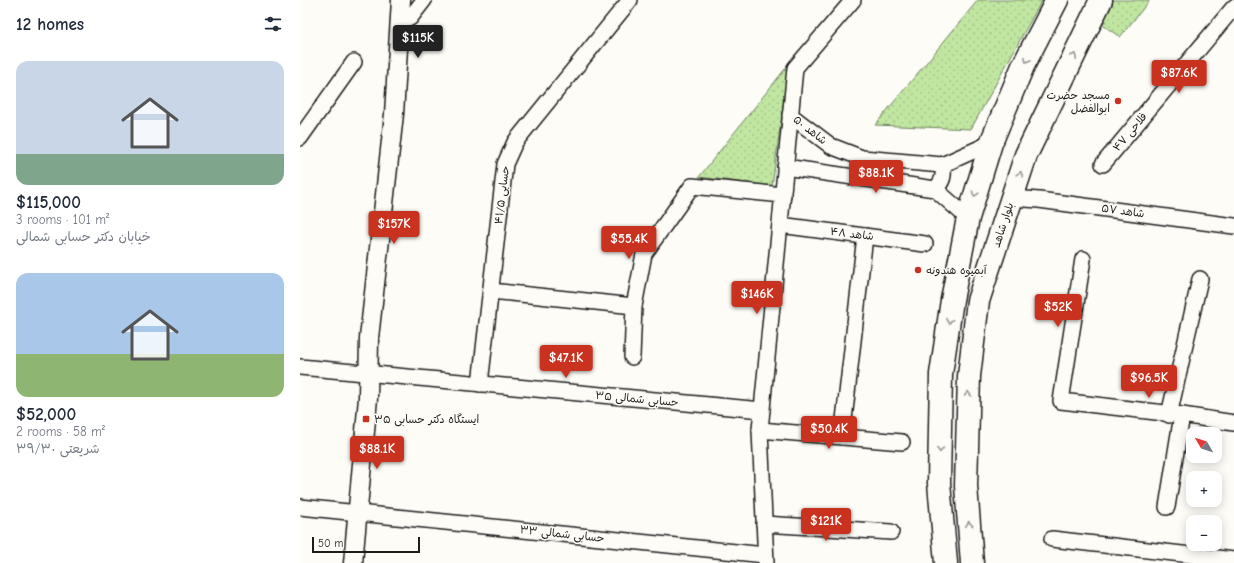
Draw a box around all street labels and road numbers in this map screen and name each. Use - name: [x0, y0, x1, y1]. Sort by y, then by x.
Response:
- street label: فلاحی ۴۷: [1110, 110, 1151, 155]
- street label: شاهد ۵۰: [791, 113, 829, 147]
- street label: حسابی ۴۱/۵: [492, 165, 513, 225]
- street label: بلوار شاهد: [990, 201, 1017, 249]
- street label: شاهد ۵۷: [1101, 202, 1145, 220]
- street label: شاهد ۴۸: [829, 225, 875, 243]
- street label: حسابی شمالی ۳۵: [595, 389, 679, 410]
- street label: حسابی شمالی ۳۳: [519, 523, 605, 546]

